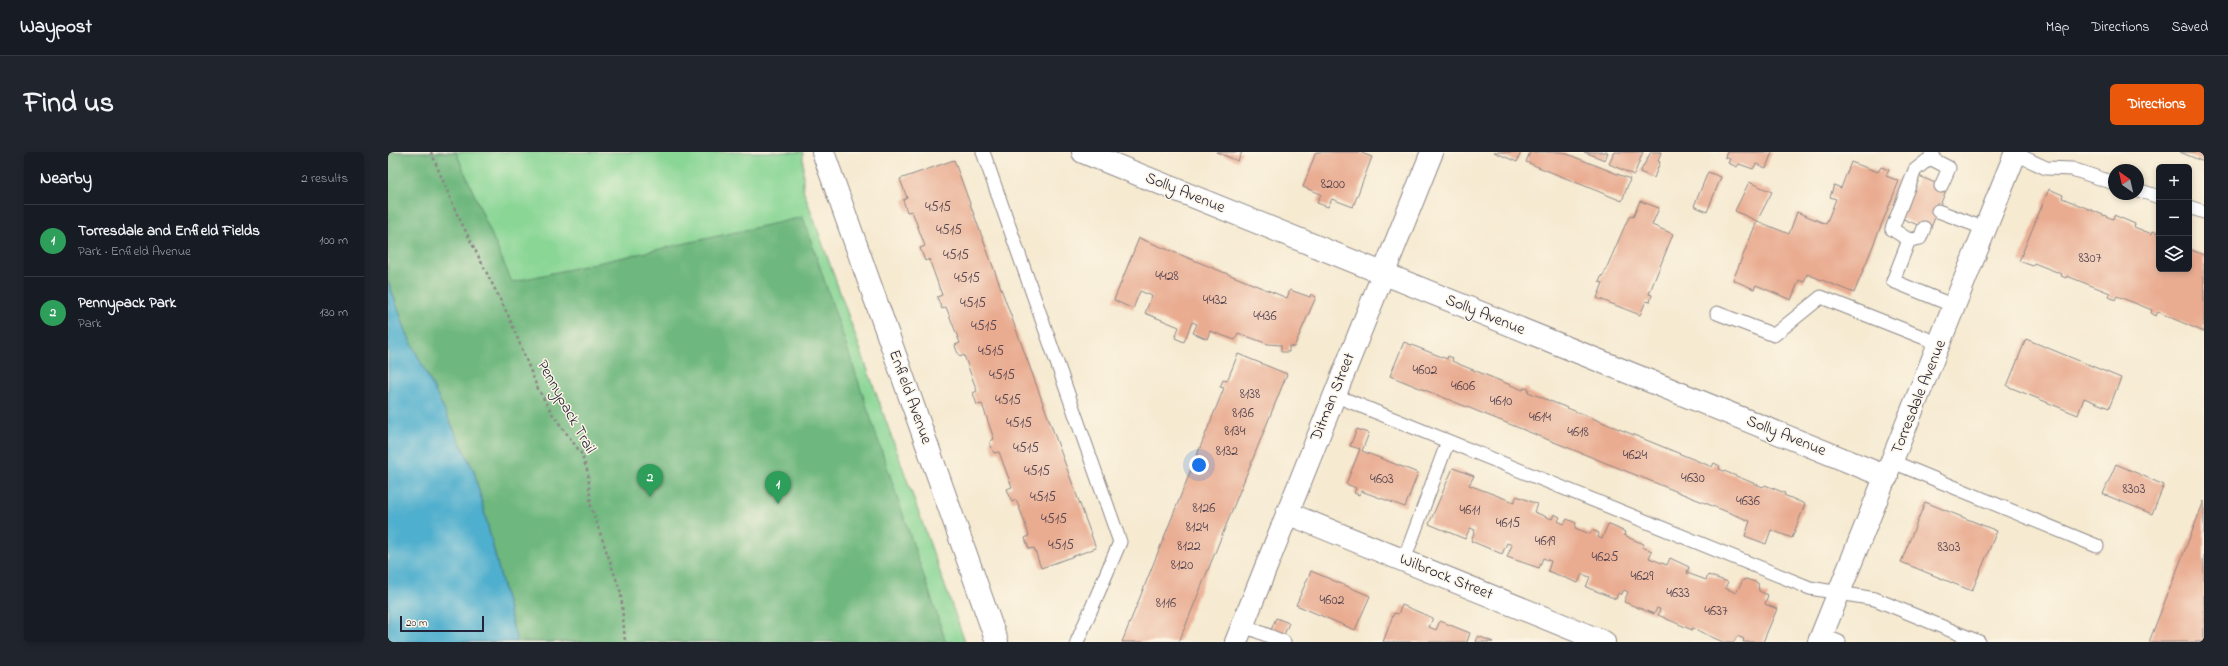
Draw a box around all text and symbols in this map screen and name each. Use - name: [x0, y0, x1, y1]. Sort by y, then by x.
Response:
- text: Waypost: [20, 14, 92, 41]
- text: Map: [2046, 17, 2069, 38]
- text: Directions: [2091, 17, 2149, 38]
- text: Saved: [2171, 17, 2208, 38]
- text: Find us: [24, 84, 114, 125]
- button: Directions: [2110, 84, 2204, 125]
- north arrow: [2108, 164, 2144, 200]
- map controls: [2156, 164, 2192, 272]
- button: +: [2156, 164, 2192, 200]
- text: Nearby: [40, 166, 92, 191]
- street label: Solly Avenue: [1141, 166, 1229, 220]
- text: 2 results: [301, 169, 348, 188]
- house number: 8200: [1321, 174, 1345, 195]
- house number: 4515: [925, 197, 951, 218]
- button: −: [2156, 200, 2192, 236]
- text: Torresdale and Enfield Fields: [78, 220, 260, 242]
- house number: 4515: [936, 220, 962, 241]
- text: 1: [51, 231, 55, 250]
- text: 100 m: [319, 231, 348, 250]
- button: layers: [2156, 236, 2192, 272]
- text: Park · Enfield Avenue: [78, 242, 191, 261]
- house number: 4515: [943, 245, 969, 266]
- house number: 8307: [2079, 248, 2102, 269]
- house number: 4428: [1155, 266, 1179, 287]
- house number: 4515: [954, 268, 980, 289]
- street label: Solly Avenue: [1441, 288, 1529, 342]
- house number: 4432: [1203, 290, 1227, 311]
- text: Pennypack Park: [78, 292, 176, 314]
- house number: 4515: [960, 293, 986, 314]
- text: 2: [50, 303, 56, 322]
- text: 130 m: [320, 303, 348, 322]
- house number: 4436: [1253, 306, 1277, 327]
- text: Park: [78, 314, 102, 333]
- house number: 4515: [971, 316, 997, 337]
- street label: Torresdale Avenue: [1885, 335, 1953, 458]
- house number: 4515: [978, 341, 1004, 362]
- street label: Enfield Avenue: [882, 347, 938, 448]
- street label: Ditman Street: [1304, 349, 1362, 446]
- street label: Pennypack Trail: [530, 356, 602, 459]
- house number: 4602: [1413, 360, 1438, 381]
- house number: 4515: [989, 365, 1015, 386]
- house number: 4606: [1451, 376, 1475, 397]
- house number: 8138: [1240, 384, 1260, 405]
- house number: 4515: [995, 390, 1021, 411]
- house number: 4610: [1490, 391, 1512, 412]
- house number: 8136: [1232, 403, 1254, 424]
- house number: 4614: [1529, 407, 1551, 428]
- street label: Solly Avenue: [1742, 409, 1830, 463]
- house number: 4515: [1006, 413, 1032, 434]
- house number: 8134: [1224, 421, 1246, 442]
- house number: 4618: [1567, 422, 1589, 443]
- house number: 4515: [1013, 438, 1039, 459]
- house number: 8132: [1216, 441, 1238, 462]
- house number: 4624: [1623, 445, 1648, 466]
- your location: [1189, 455, 1209, 475]
- house number: 4515: [1024, 461, 1050, 482]
- pin: 2: [637, 464, 663, 497]
- house number: 4630: [1681, 468, 1705, 489]
- house number: 4603: [1370, 469, 1394, 490]
- pin: 1: [765, 471, 791, 504]
- house number: 8303: [2123, 479, 2146, 500]
- house number: 4515: [1030, 487, 1056, 508]
- house number: 4636: [1736, 491, 1760, 512]
- house number: 8126: [1193, 498, 1215, 519]
- house number: 4611: [1460, 500, 1481, 521]
- house number: 4515: [1041, 509, 1067, 530]
- house number: 4615: [1496, 513, 1520, 534]
- house number: 8124: [1186, 517, 1208, 538]
- house number: 4619: [1535, 531, 1556, 552]
- house number: 4515: [1048, 535, 1074, 556]
- house number: 8122: [1177, 536, 1201, 557]
- house number: 8303: [1938, 537, 1961, 558]
- street label: Wilbrock Street: [1396, 547, 1497, 607]
- house number: 4625: [1592, 547, 1618, 568]
- house number: 8120: [1171, 555, 1193, 576]
- house number: 4629: [1630, 566, 1654, 587]
- house number: 4633: [1666, 583, 1690, 604]
- house number: 4602: [1320, 590, 1345, 611]
- house number: 8116: [1156, 593, 1176, 614]
- house number: 4637: [1704, 601, 1728, 622]
- scale bar: [400, 614, 484, 633]
- text: 20 m: [406, 615, 428, 631]

